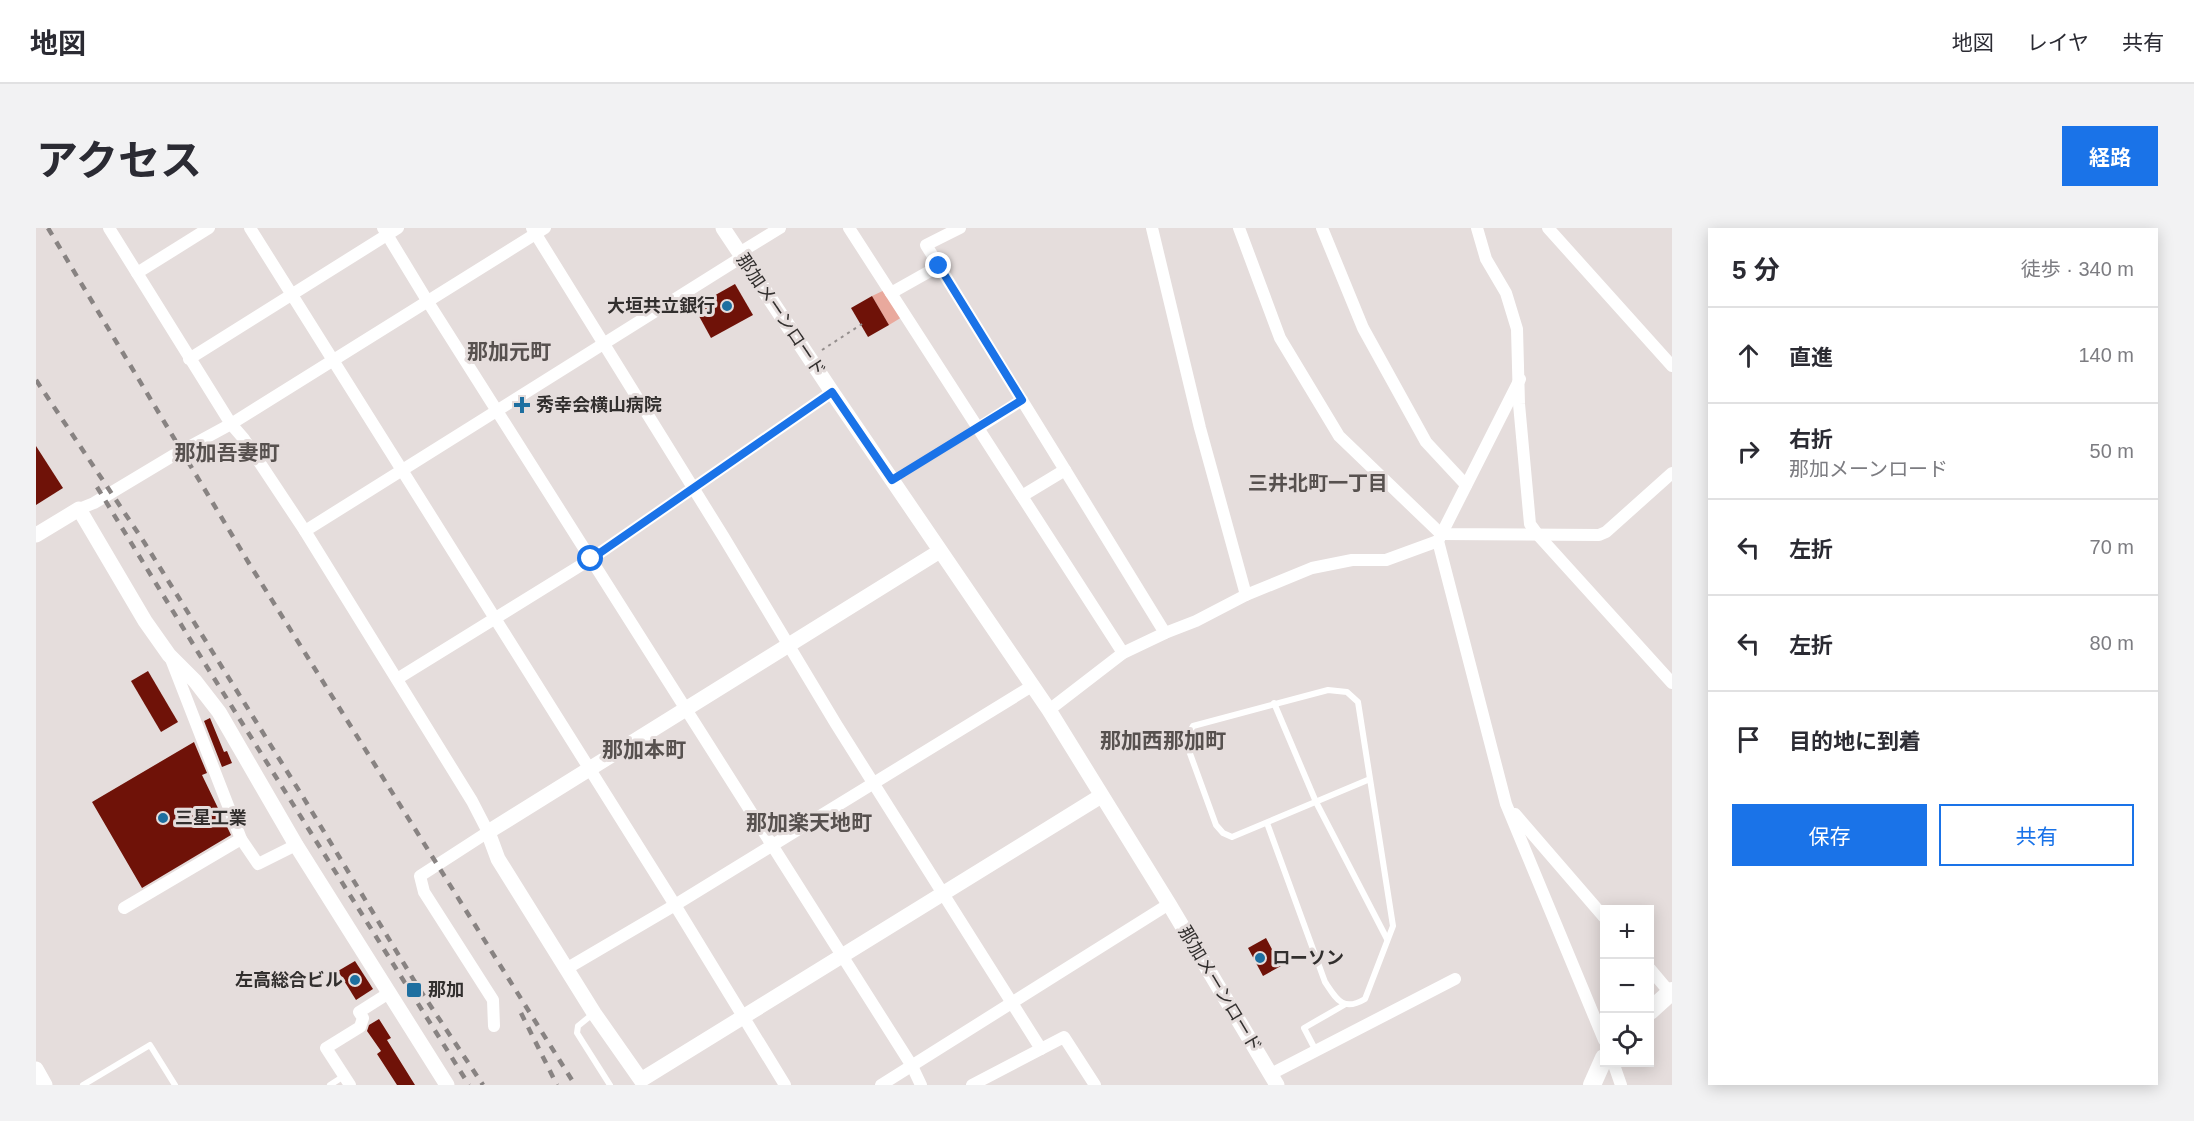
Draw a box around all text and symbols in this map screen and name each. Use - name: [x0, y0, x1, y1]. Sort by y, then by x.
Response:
- text: 地図: [30, 28, 86, 59]
- text: 地図: [1952, 31, 1994, 54]
- text: レイヤ: [2027, 31, 2089, 54]
- text: 共有: [2122, 31, 2164, 54]
- button: 経路: [2062, 126, 2158, 186]
- text: アクセス: [36, 137, 202, 184]
- street label: 那加メーンロード: [733, 250, 829, 380]
- route end: [925, 252, 951, 278]
- text: 5 分: [1732, 255, 1780, 285]
- text: 徒歩 · 340 m: [2021, 258, 2134, 280]
- place label: 大垣共立銀行: [607, 295, 715, 316]
- marker: 大垣共立銀行: [720, 299, 734, 313]
- icon: ahead: [1732, 339, 1765, 372]
- district label: 那加元町: [467, 340, 551, 363]
- text: 140 m: [2078, 344, 2134, 366]
- text: 直進: [1789, 345, 1833, 370]
- place label: 秀幸会横山病院: [536, 395, 662, 415]
- marker: 秀幸会横山病院: [513, 396, 531, 414]
- text: 右折: [1789, 427, 1833, 452]
- icon: right: [1732, 435, 1765, 468]
- text: 50 m: [2090, 440, 2134, 462]
- district label: 那加吾妻町: [175, 441, 280, 464]
- text: 那加メーンロード: [1789, 458, 1948, 480]
- district label: 三井北町一丁目: [1248, 472, 1388, 494]
- icon: left: [1732, 531, 1765, 564]
- text: 70 m: [2090, 536, 2134, 558]
- text: 左折: [1789, 537, 1833, 562]
- route start: [577, 545, 603, 571]
- icon: left: [1732, 627, 1765, 660]
- text: 80 m: [2090, 632, 2134, 654]
- text: 左折: [1789, 633, 1833, 658]
- icon: arrive: [1732, 723, 1765, 756]
- district label: 那加西那加町: [1100, 729, 1226, 752]
- text: 目的地に到着: [1789, 729, 1921, 754]
- district label: 那加本町: [602, 738, 686, 761]
- button: 保存: [1732, 804, 1927, 866]
- button: 共有: [1939, 804, 2134, 866]
- place label: 三星工業: [175, 808, 247, 828]
- marker: 三星工業: [156, 811, 170, 825]
- district label: 那加楽天地町: [746, 811, 872, 834]
- map controls: [1600, 905, 1654, 1067]
- button: +: [1600, 905, 1654, 959]
- street label: 那加メーンロード: [1175, 923, 1265, 1055]
- place label: ローソン: [1272, 948, 1344, 968]
- marker: ローソン: [1253, 951, 1267, 965]
- button: −: [1600, 959, 1654, 1013]
- place label: 左高総合ビル: [235, 970, 343, 990]
- marker: 左高総合ビル: [348, 973, 362, 987]
- place label: 那加: [428, 980, 464, 1000]
- marker: 那加: [405, 981, 423, 999]
- button: locate: [1600, 1013, 1654, 1067]

